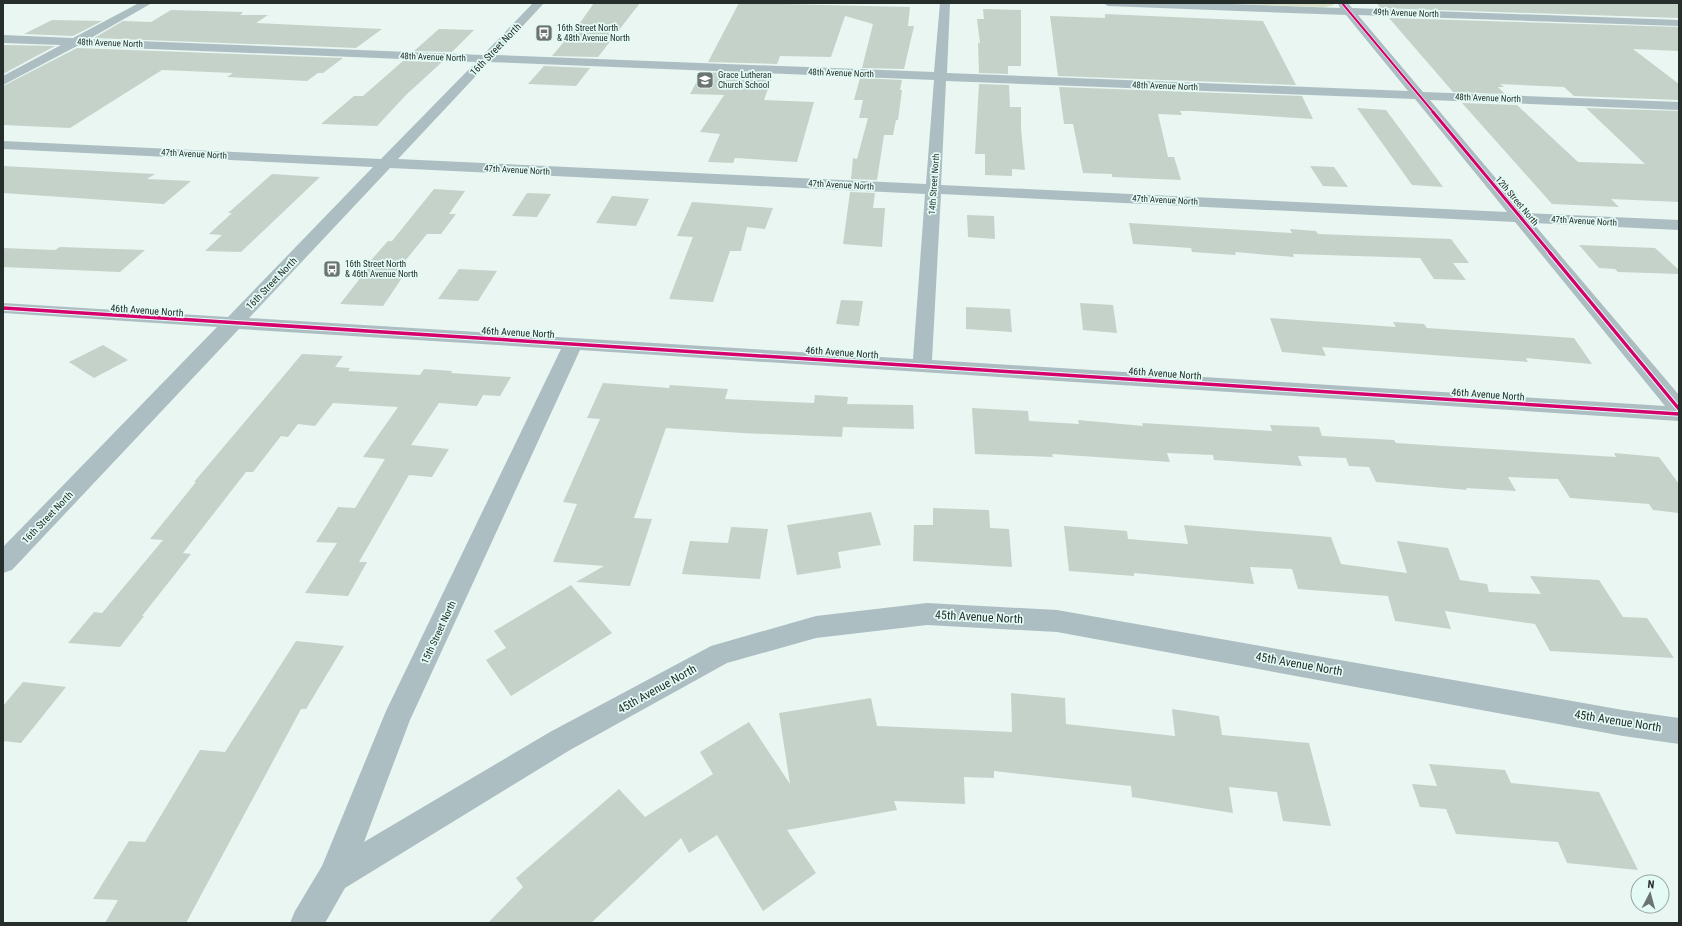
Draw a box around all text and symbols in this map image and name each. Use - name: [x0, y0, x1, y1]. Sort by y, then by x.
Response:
- street label: 49th Avenue North: [1373, 7, 1439, 19]
- street label: 16th Street North: [468, 21, 523, 78]
- bus stop icon: 16th Street North & 48th Avenue North: [534, 23, 554, 43]
- place label: 16th Street North & 48th Avenue North: [557, 23, 630, 43]
- street label: 48th Avenue North: [77, 37, 143, 49]
- street label: 48th Avenue North: [400, 51, 466, 63]
- street label: 48th Avenue North: [808, 67, 874, 79]
- school or university icon: Grace Lutheran Church School: [695, 70, 715, 90]
- place label: Grace Lutheran Church School: [718, 70, 772, 90]
- street label: 48th Avenue North: [1132, 80, 1198, 92]
- street label: 48th Avenue North: [1455, 92, 1521, 104]
- street label: 47th Avenue North: [161, 147, 227, 161]
- street label: 14th Street North: [927, 153, 941, 215]
- street label: 47th Avenue North: [484, 163, 550, 177]
- street label: 12th Street North: [1494, 174, 1540, 228]
- street label: 47th Avenue North: [808, 178, 874, 192]
- street label: 47th Avenue North: [1132, 193, 1198, 207]
- street label: 47th Avenue North: [1551, 214, 1617, 228]
- street label: 16th Street North: [244, 255, 299, 312]
- bus stop icon: 16th Street North & 46th Avenue North: [322, 259, 342, 279]
- place label: 16th Street North & 46th Avenue North: [345, 259, 418, 279]
- street label: 46th Avenue North: [110, 302, 184, 319]
- street label: 46th Avenue North: [481, 325, 555, 340]
- street label: 46th Avenue North: [805, 344, 879, 361]
- street label: 46th Avenue North: [1128, 365, 1202, 382]
- street label: 46th Avenue North: [1451, 386, 1525, 403]
- street label: 16th Street North: [20, 489, 75, 546]
- street label: 15th Street North: [419, 599, 458, 665]
- street label: 45th Avenue North: [935, 608, 1024, 626]
- street label: 45th Avenue North: [1254, 649, 1344, 679]
- street label: 45th Avenue North: [615, 661, 699, 716]
- street label: 45th Avenue North: [1573, 707, 1663, 735]
- north arrow: [1630, 874, 1670, 914]
- text: N: [1647, 878, 1655, 891]

